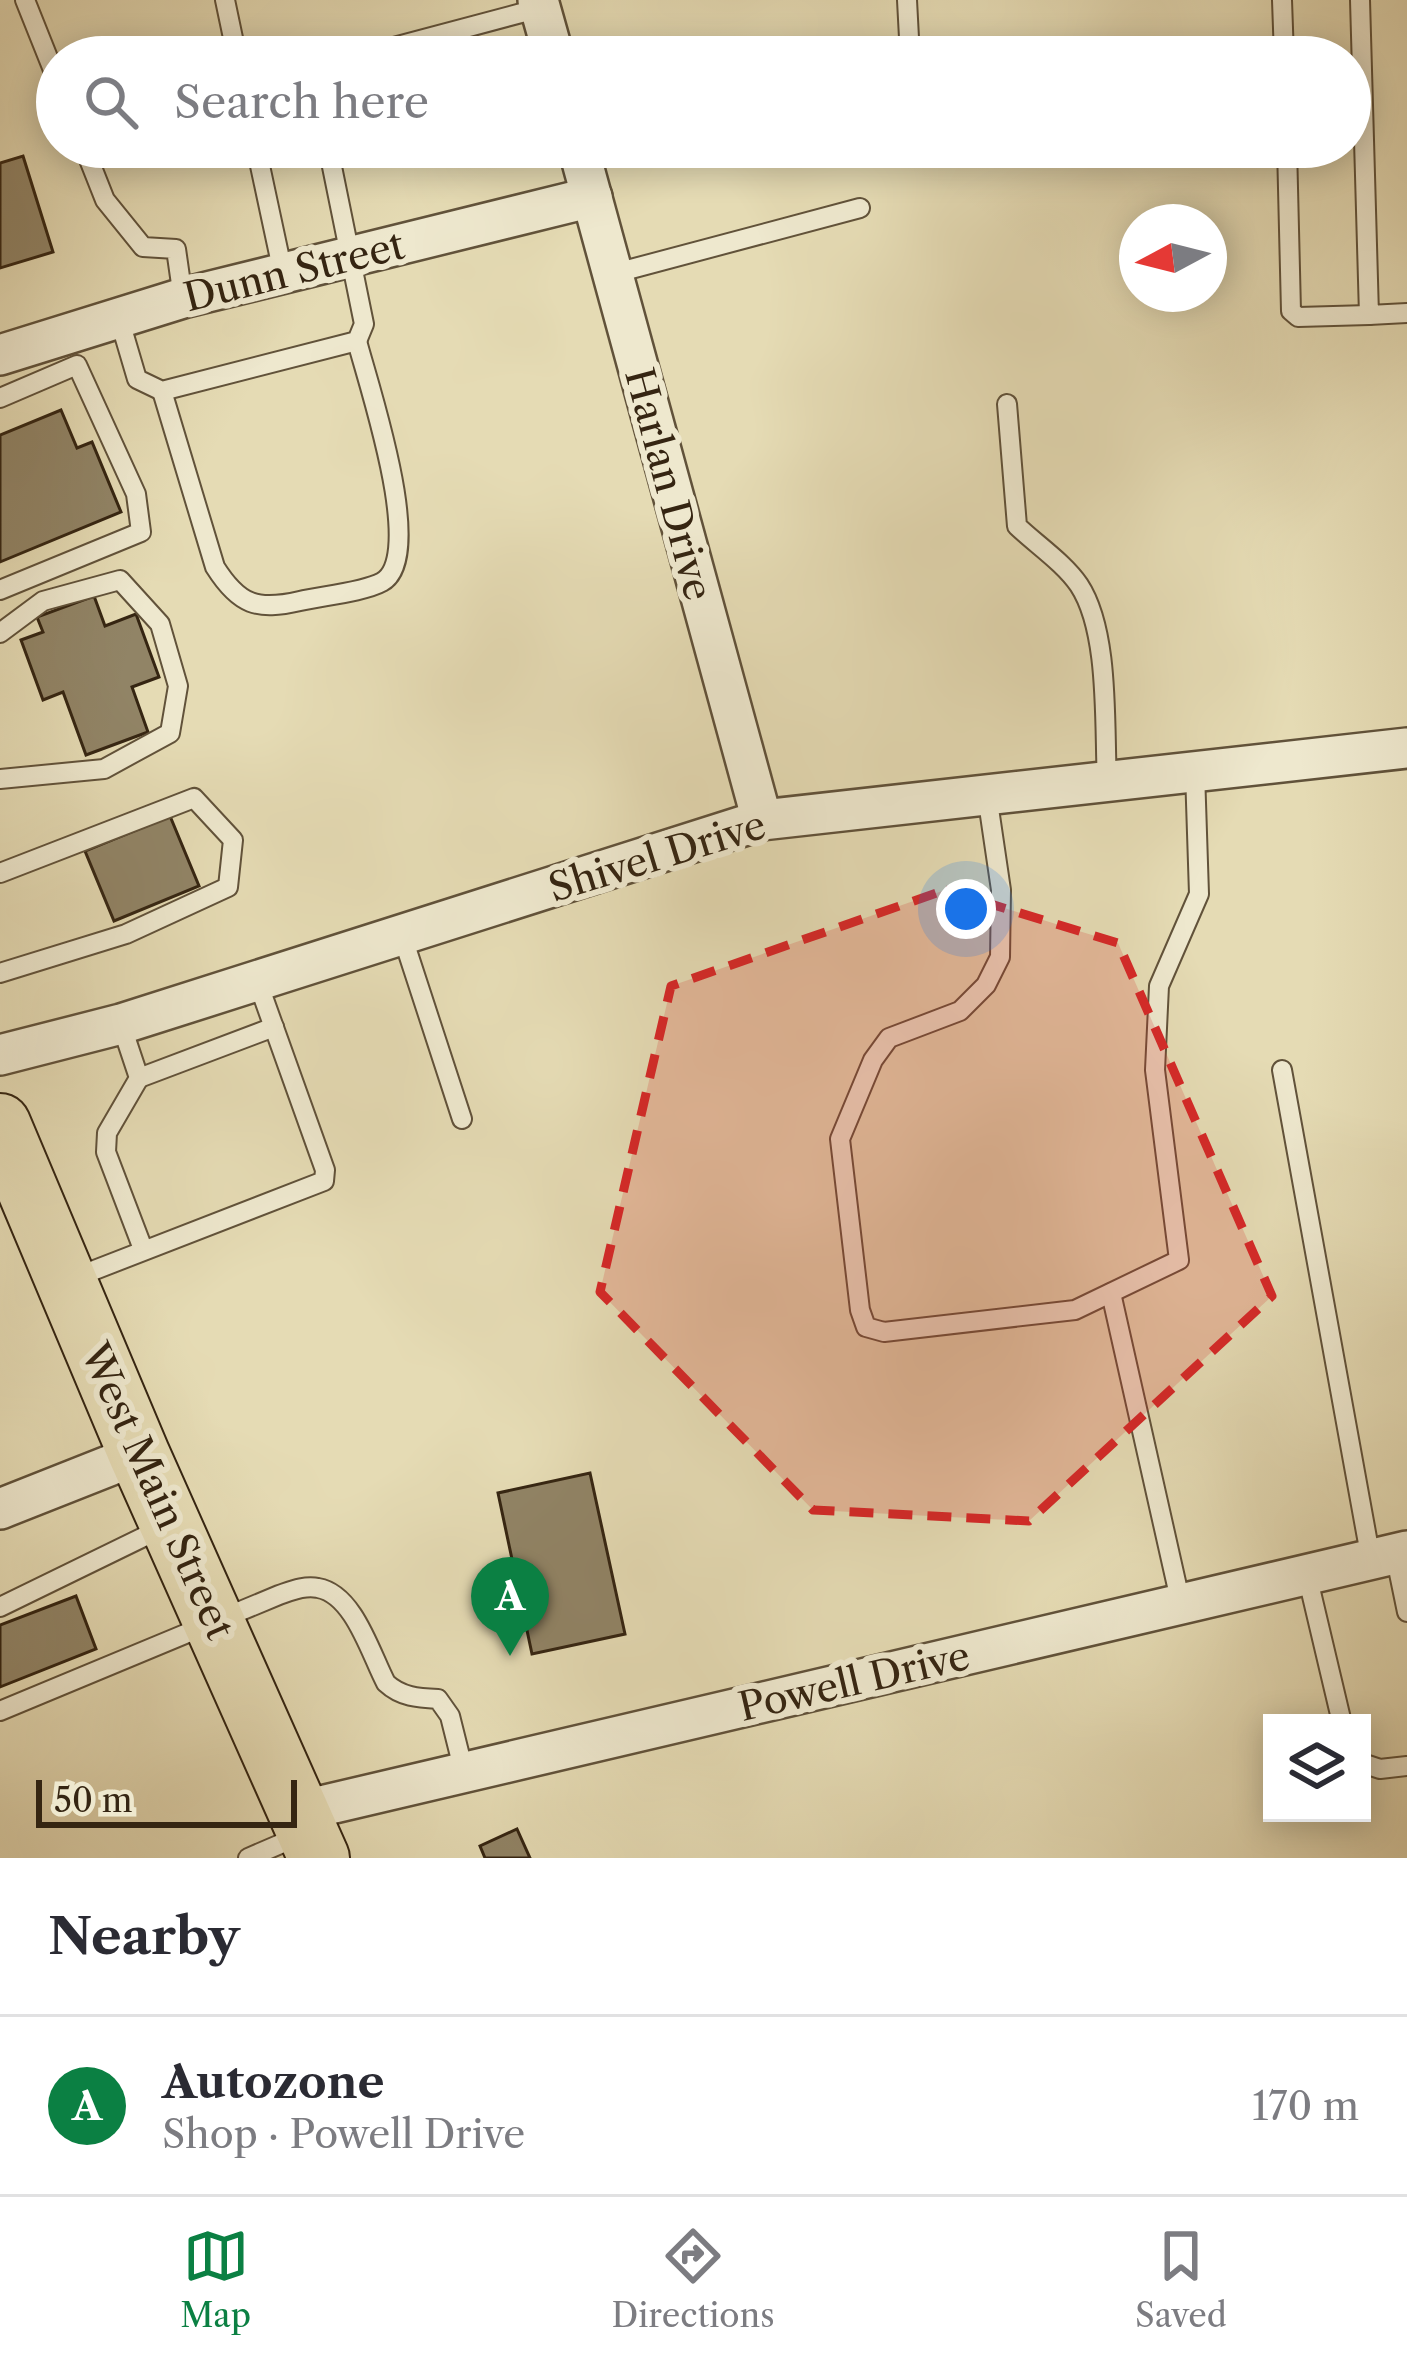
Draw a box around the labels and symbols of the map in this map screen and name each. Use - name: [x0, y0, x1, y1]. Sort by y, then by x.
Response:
- north arrow: [1119, 204, 1227, 312]
- street label: Dunn Street: [179, 220, 409, 322]
- street label: Harlan Drive: [615, 363, 723, 605]
- street label: Shivel Drive: [543, 800, 771, 912]
- your location: [936, 879, 996, 939]
- street label: West Main Street: [71, 1335, 245, 1647]
- pin: A: [471, 1557, 549, 1656]
- street label: Powell Drive: [734, 1631, 974, 1731]
- scale bar: [36, 1774, 297, 1827]

